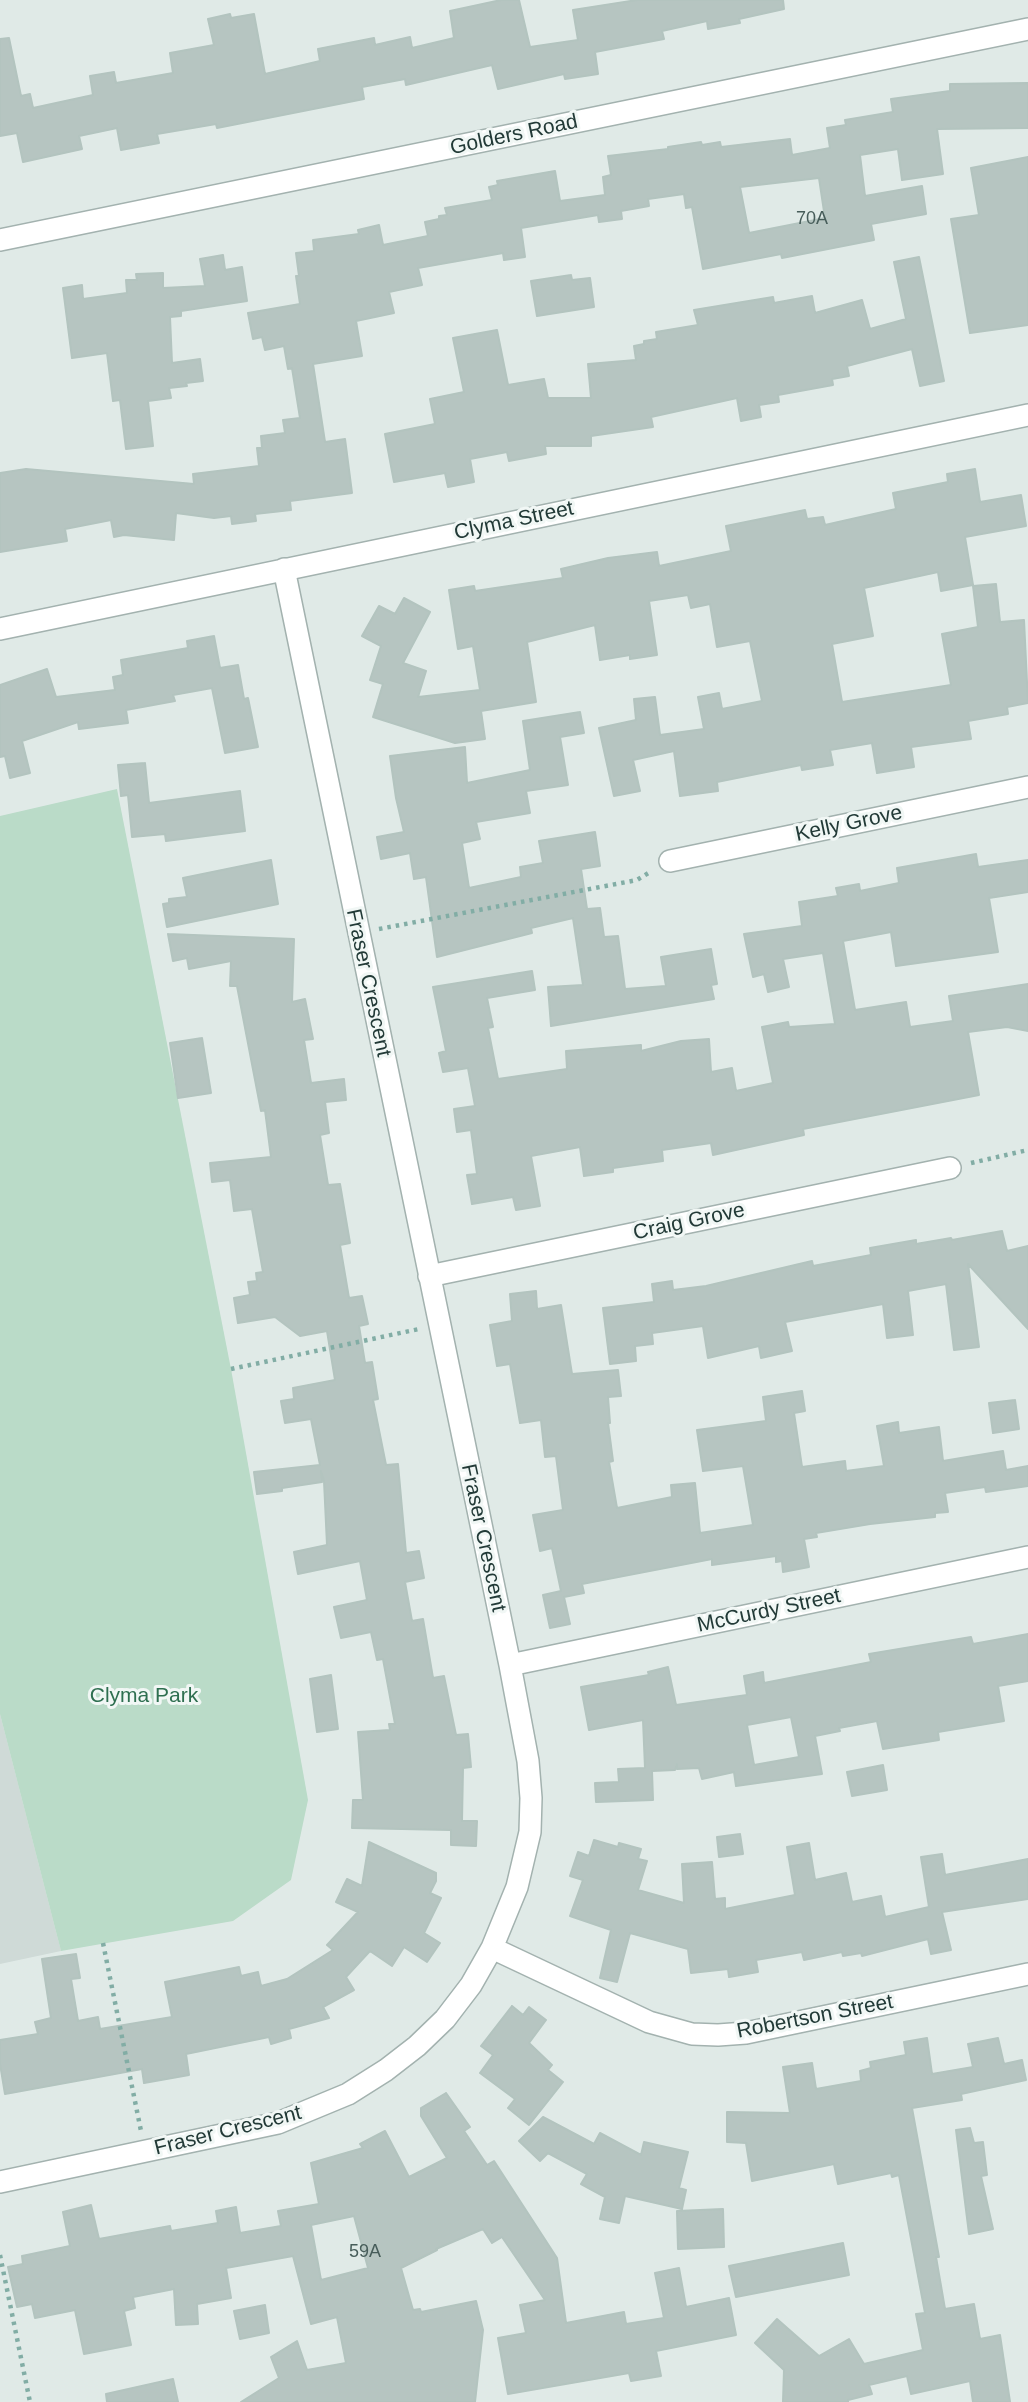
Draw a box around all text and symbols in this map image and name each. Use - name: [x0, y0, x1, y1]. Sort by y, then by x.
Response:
- street label: Golders Road: [448, 109, 580, 161]
- house number: 70A: [796, 208, 828, 230]
- street label: Clyma Street: [452, 496, 576, 546]
- street label: Kelly Grove: [793, 800, 905, 848]
- street label: Fraser Crescent: [340, 907, 396, 1059]
- street label: Craig Grove: [631, 1198, 747, 1246]
- street label: Fraser Crescent: [455, 1462, 511, 1614]
- street label: McCurdy Street: [695, 1584, 843, 1638]
- park label: Clyma Park: [90, 1683, 198, 1709]
- street label: Robertson Street: [735, 1989, 895, 2045]
- street label: Fraser Crescent: [152, 2101, 304, 2161]
- house number: 59A: [349, 2241, 381, 2263]

